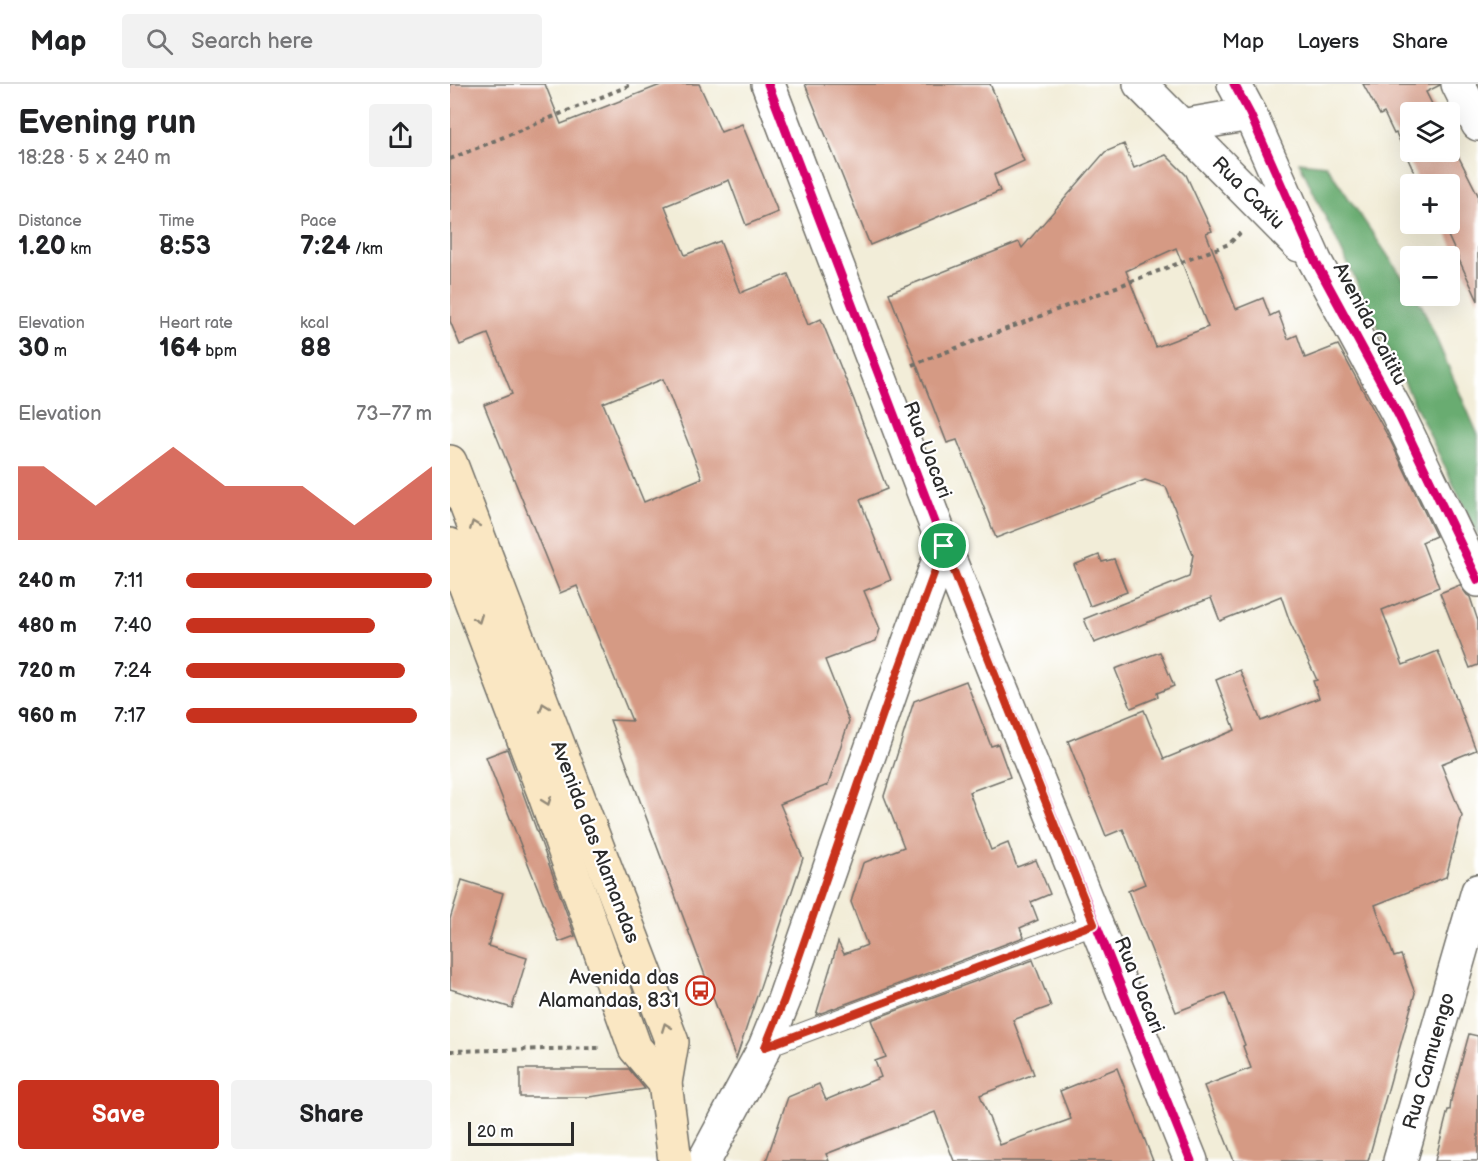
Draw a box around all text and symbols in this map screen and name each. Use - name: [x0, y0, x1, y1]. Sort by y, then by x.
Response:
- search box: [122, 14, 542, 68]
- text: Map: [30, 25, 86, 58]
- icon: search: [143, 25, 176, 58]
- text: Search here: [191, 28, 313, 55]
- text: Map: [1222, 29, 1264, 54]
- text: Layers: [1297, 29, 1359, 54]
- text: Share: [1392, 29, 1448, 54]
- map controls: [1400, 102, 1460, 306]
- button: layers: [1400, 102, 1460, 162]
- text: Evening run: [18, 103, 196, 143]
- button: share: [369, 104, 432, 167]
- text: 18:28 · 5 × 240 m: [18, 146, 171, 170]
- street label: Rua Caxiu: [1207, 152, 1289, 234]
- button: +: [1400, 174, 1460, 234]
- text: Distance: [18, 212, 82, 231]
- text: Time: [159, 212, 194, 231]
- text: Pace: [300, 212, 336, 231]
- text: 1.20: [18, 231, 66, 262]
- text: 8:53: [159, 231, 211, 262]
- text: 7:24: [300, 231, 350, 262]
- text: km: [66, 240, 91, 259]
- text: /km: [350, 240, 383, 259]
- button: −: [1400, 246, 1460, 306]
- street label: Avenida Caititu: [1328, 259, 1412, 389]
- text: Elevation: [18, 314, 85, 333]
- text: Heart rate: [159, 314, 233, 333]
- text: kcal: [300, 314, 329, 333]
- text: 30: [18, 333, 49, 364]
- text: 164: [159, 333, 201, 364]
- text: 88: [300, 333, 331, 364]
- text: m: [49, 342, 67, 361]
- text: bpm: [201, 342, 237, 361]
- street label: Rua Uacari: [898, 398, 956, 502]
- text: Elevation: [18, 402, 101, 426]
- text: 73–77 m: [356, 402, 432, 426]
- one-way arrow: [469, 520, 481, 531]
- pin: [918, 520, 969, 571]
- icon: arrive: [927, 529, 960, 562]
- text: 240 m: [18, 569, 76, 593]
- text: 7:11: [114, 569, 143, 593]
- one-way arrow: [471, 613, 483, 624]
- text: 480 m: [18, 614, 77, 638]
- text: 7:40: [114, 614, 152, 638]
- text: 720 m: [18, 659, 76, 683]
- text: 7:24: [114, 659, 152, 683]
- one-way arrow: [539, 702, 551, 713]
- text: 960 m: [18, 704, 77, 728]
- text: 7:17: [114, 704, 145, 728]
- street label: Avenida das Alamandas: [545, 737, 645, 947]
- one-way arrow: [539, 796, 552, 806]
- street label: Rua Uacari: [1109, 933, 1169, 1037]
- place label: Avenida das Alamandas, 831: [539, 966, 679, 1013]
- bus stop icon: Avenida das Alamandas, 831: [684, 974, 716, 1006]
- street label: Rua Camuengo: [1398, 990, 1460, 1132]
- one-way arrow: [661, 1022, 673, 1033]
- button: Save: [18, 1080, 219, 1149]
- button: Share: [231, 1080, 432, 1149]
- scale bar: [468, 1119, 574, 1146]
- text: 20 m: [477, 1123, 513, 1142]

